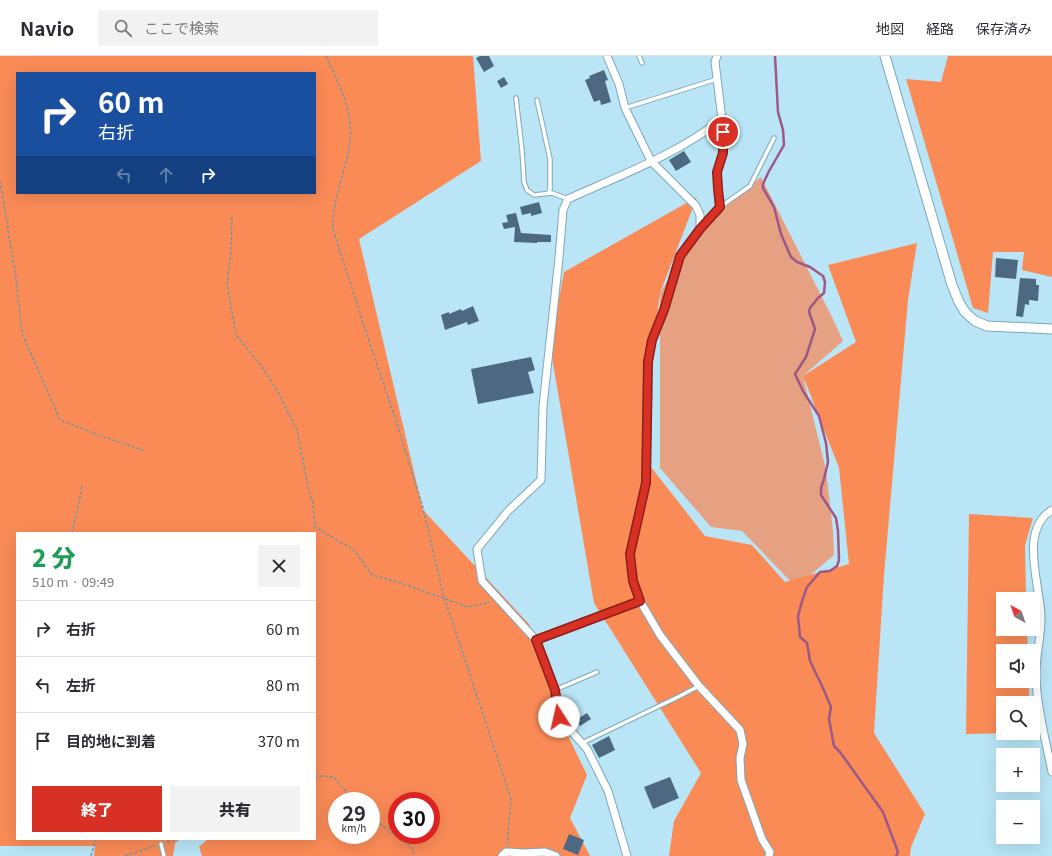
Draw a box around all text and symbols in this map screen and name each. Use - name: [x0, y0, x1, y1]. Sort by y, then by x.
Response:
- search box: [98, 10, 378, 46]
- text: Navio: [20, 14, 74, 41]
- icon: search: [112, 17, 134, 39]
- text: ここで検索: [144, 17, 219, 38]
- text: 地図: [876, 18, 904, 38]
- text: 経路: [926, 18, 954, 38]
- text: 保存済み: [976, 18, 1032, 38]
- text: 60 m: [98, 81, 164, 121]
- icon: right: [32, 88, 84, 140]
- pin: [706, 115, 740, 149]
- text: 右折: [98, 118, 134, 144]
- icon: arrive: [712, 121, 734, 143]
- icon: left: [113, 164, 135, 186]
- icon: ahead: [155, 164, 177, 186]
- icon: right: [197, 164, 219, 186]
- text: 2 分: [32, 539, 76, 574]
- button: close: [258, 545, 300, 587]
- text: 510 m · 09:49: [32, 572, 114, 591]
- north arrow: [996, 592, 1040, 636]
- map controls: [996, 592, 1040, 844]
- icon: right: [32, 618, 54, 640]
- text: 右折: [66, 618, 96, 639]
- text: 60 m: [266, 618, 300, 639]
- button: sound: [996, 644, 1040, 688]
- icon: left: [32, 674, 54, 696]
- text: 左折: [66, 674, 96, 695]
- text: 80 m: [266, 674, 300, 695]
- position arrow: [538, 696, 580, 738]
- button: search: [996, 696, 1040, 740]
- icon: arrive: [32, 730, 54, 752]
- text: 目的地に到着: [66, 730, 156, 751]
- text: 370 m: [258, 730, 300, 751]
- button: +: [996, 748, 1040, 792]
- button: 終了: [32, 786, 162, 832]
- button: 共有: [170, 786, 300, 832]
- speed limit sign: 30: [388, 792, 440, 844]
- text: 29: [342, 798, 366, 827]
- button: −: [996, 800, 1040, 844]
- text: km/h: [342, 820, 366, 835]

